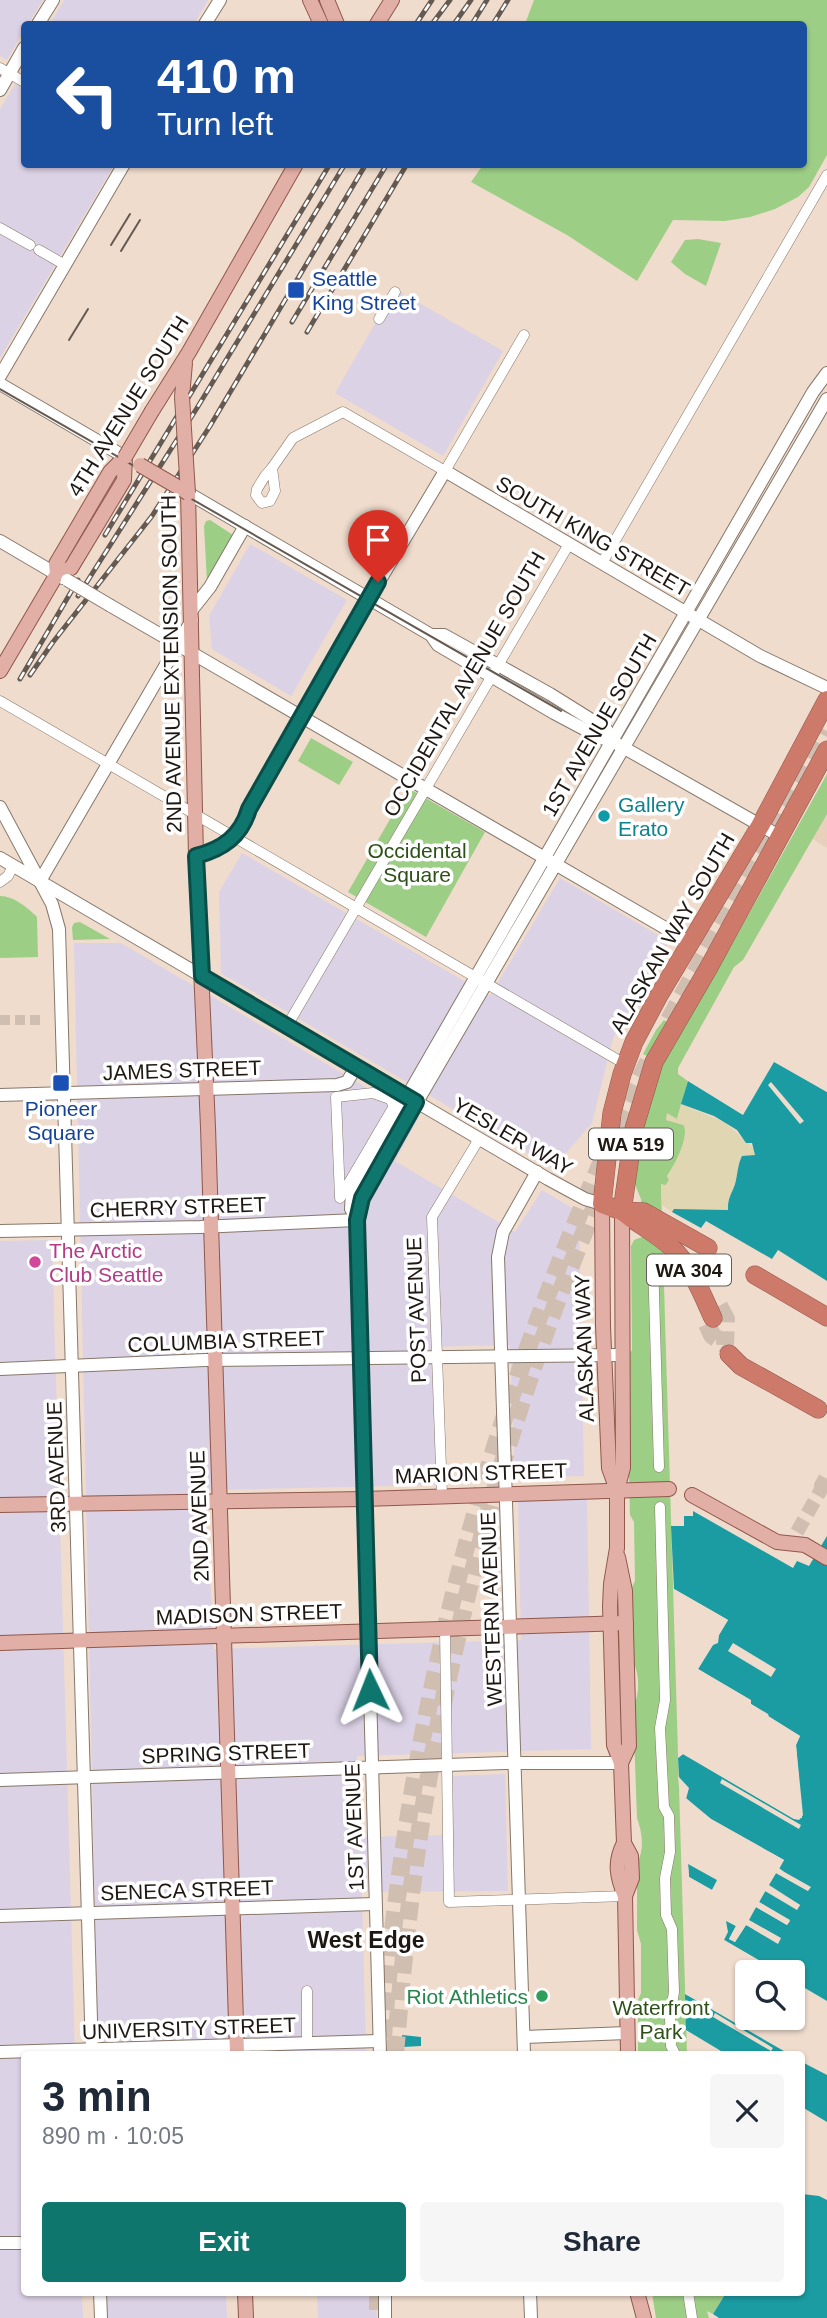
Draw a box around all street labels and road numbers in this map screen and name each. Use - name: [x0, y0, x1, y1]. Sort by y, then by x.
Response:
- street label: 4TH AVENUE SOUTH: [63, 312, 193, 500]
- street label: SOUTH KING STREET: [492, 471, 694, 601]
- street label: 2ND AVENUE EXTENSION SOUTH: [157, 495, 185, 833]
- street label: OCCIDENTAL AVENUE SOUTH: [379, 548, 549, 820]
- street label: 1ST AVENUE SOUTH: [537, 630, 661, 820]
- street label: ALASKAN WAY SOUTH: [605, 829, 739, 1037]
- street label: JAMES STREET: [102, 1056, 262, 1084]
- street label: YESLER WAY: [449, 1092, 577, 1180]
- road number: WA 519: [589, 1128, 673, 1160]
- street label: CHERRY STREET: [89, 1192, 267, 1222]
- street label: POST AVENUE: [402, 1237, 430, 1383]
- road number: WA 304: [647, 1254, 731, 1286]
- street label: ALASKAN WAY: [570, 1274, 598, 1422]
- street label: COLUMBIA STREET: [127, 1326, 325, 1356]
- street label: 3RD AVENUE: [42, 1401, 70, 1533]
- street label: 2ND AVENUE: [185, 1450, 213, 1582]
- street label: MARION STREET: [394, 1458, 568, 1488]
- street label: WESTERN AVENUE: [476, 1511, 506, 1707]
- street label: MADISON STREET: [155, 1599, 343, 1629]
- street label: SPRING STREET: [141, 1739, 311, 1767]
- street label: 1ST AVENUE: [340, 1763, 368, 1891]
- street label: SENECA STREET: [100, 1875, 274, 1905]
- street label: UNIVERSITY STREET: [81, 2013, 297, 2043]

